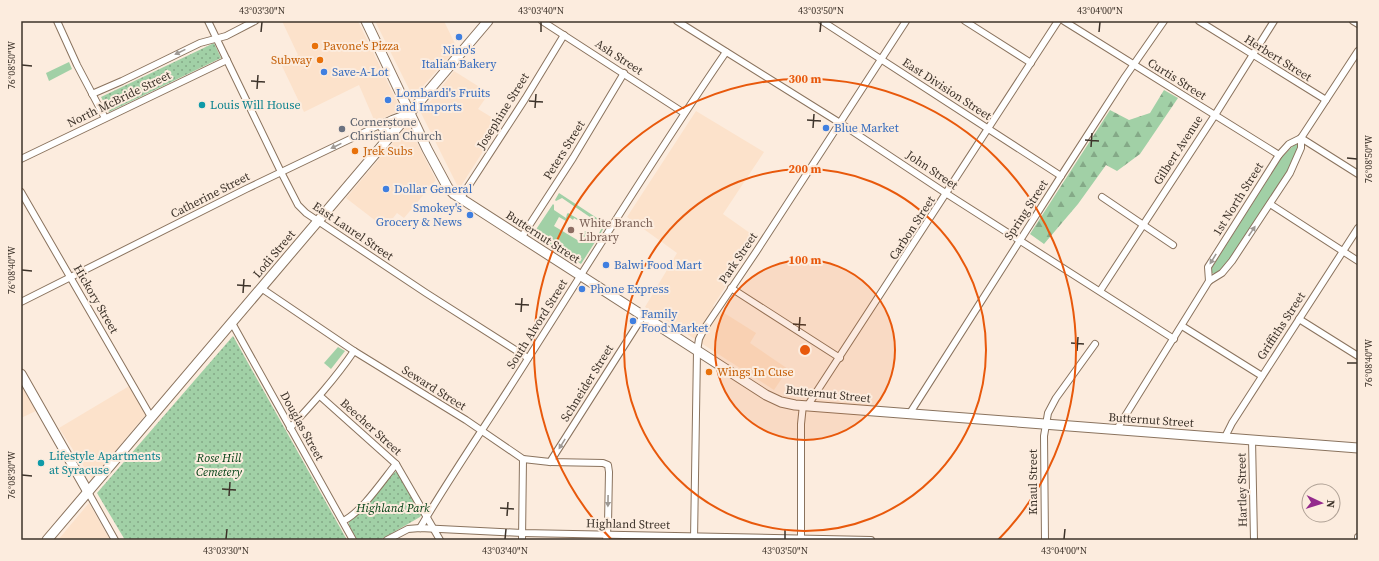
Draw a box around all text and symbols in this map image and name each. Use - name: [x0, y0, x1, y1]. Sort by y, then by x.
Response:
- text: 43°03'30"N: [239, 4, 285, 17]
- text: 43°03'40"N: [518, 4, 564, 17]
- text: 43°03'50"N: [798, 4, 844, 17]
- text: 43°04'00"N: [1077, 4, 1123, 17]
- street label: Herbert Street: [1241, 31, 1315, 85]
- marker: Nino's Italian Bakery: [454, 32, 464, 42]
- street label: Ash Street: [592, 36, 646, 78]
- place label: Pavone's Pizza: [323, 38, 400, 54]
- text: 76°08'50"W: [5, 40, 18, 89]
- marker: Pavone's Pizza: [310, 41, 320, 51]
- place label: Nino's Italian Bakery: [421, 42, 497, 72]
- one-way arrow: [175, 49, 186, 55]
- place label: Subway: [271, 52, 313, 68]
- street label: East Division Street: [899, 54, 995, 124]
- marker: Subway: [315, 55, 325, 65]
- street label: Curtis Street: [1145, 55, 1209, 103]
- place label: Save-A-Lot: [332, 64, 388, 80]
- street label: North McBride Street: [64, 67, 174, 131]
- marker: Save-A-Lot: [319, 67, 329, 77]
- street label: Josephine Street: [473, 70, 533, 153]
- text: 300 m: [789, 71, 822, 87]
- place label: Lombardi's Fruits and Imports: [396, 85, 490, 115]
- marker: Lombardi's Fruits and Imports: [383, 95, 393, 105]
- place label: Louis Will House: [210, 97, 301, 113]
- marker: Louis Will House: [197, 100, 207, 110]
- street label: Gilbert Avenue: [1150, 112, 1206, 188]
- place label: Cornerstone Christian Church: [350, 114, 442, 144]
- street label: Peters Street: [539, 117, 589, 183]
- place label: Blue Market: [834, 120, 899, 136]
- marker: Blue Market: [821, 123, 831, 133]
- marker: Cornerstone Christian Church: [337, 124, 347, 134]
- text: 76°08'50"W: [1362, 134, 1375, 183]
- one-way arrow: [331, 143, 342, 149]
- place label: Jrek Subs: [362, 143, 413, 159]
- marker: Jrek Subs: [350, 146, 360, 156]
- street label: John Street: [902, 146, 961, 193]
- street label: 1st North Street: [1209, 159, 1267, 239]
- text: 200 m: [789, 161, 822, 177]
- street label: Catherine Street: [168, 168, 252, 222]
- street label: Spring Street: [1001, 177, 1052, 243]
- place label: Dollar General: [394, 181, 473, 197]
- marker: Dollar General: [381, 184, 391, 194]
- street label: Carbon Street: [885, 193, 939, 263]
- street label: East Laurel Street: [310, 198, 396, 264]
- place label: Smokey's Grocery & News: [376, 200, 462, 230]
- street label: Butternut Street: [503, 207, 583, 267]
- marker: Smokey's Grocery & News: [465, 210, 475, 220]
- place label: White Branch Library: [579, 215, 653, 245]
- marker: White Branch Library: [566, 225, 576, 235]
- one-way arrow: [1248, 226, 1256, 236]
- street label: Lodi Street: [249, 227, 299, 281]
- street label: Park Street: [715, 229, 761, 287]
- text: 76°08'40"W: [5, 245, 18, 294]
- text: 100 m: [789, 252, 822, 268]
- one-way arrow: [1210, 253, 1217, 265]
- place label: Balwi Food Mart: [614, 257, 702, 273]
- marker: Balwi Food Mart: [601, 260, 611, 270]
- street label: Hickory Street: [70, 262, 122, 336]
- street label: South Alvord Street: [503, 276, 571, 372]
- place label: Phone Express: [590, 281, 669, 297]
- marker: Phone Express: [577, 284, 587, 294]
- street label: Griffiths Street: [1253, 289, 1309, 363]
- place label: Family Food Market: [641, 306, 708, 336]
- marker: Family Food Market: [628, 316, 638, 326]
- text: 76°08'40"W: [1362, 338, 1375, 387]
- street label: Schneider Street: [557, 341, 617, 425]
- centre of rings: [798, 343, 812, 357]
- street label: Seward Street: [399, 362, 469, 414]
- place label: Wings In Cuse: [717, 364, 794, 380]
- marker: Wings In Cuse: [704, 367, 714, 377]
- street label: Butternut Street: [785, 382, 871, 406]
- street label: Douglas Street: [276, 389, 328, 463]
- street label: Beecher Street: [337, 395, 405, 459]
- street label: Butternut Street: [1108, 409, 1194, 431]
- one-way arrow: [558, 438, 566, 449]
- place label: Lifestyle Apartments at Syracuse: [49, 448, 161, 478]
- street label: Knaul Street: [1025, 449, 1041, 515]
- text: 76°08'30"W: [5, 450, 18, 499]
- park label: Rose Hill Cemetery: [196, 450, 242, 480]
- street label: Hartley Street: [1233, 453, 1251, 527]
- marker: Lifestyle Apartments at Syracuse: [36, 458, 46, 468]
- north arrow: [1301, 483, 1341, 523]
- one-way arrow: [605, 495, 611, 508]
- text: N: [1323, 499, 1338, 508]
- park label: Highland Park: [355, 500, 430, 516]
- street label: Highland Street: [586, 515, 670, 533]
- text: 43°03'30"N: [203, 544, 249, 557]
- text: 43°03'40"N: [482, 544, 528, 557]
- text: 43°03'50"N: [762, 544, 808, 557]
- text: 43°04'00"N: [1041, 544, 1087, 557]

